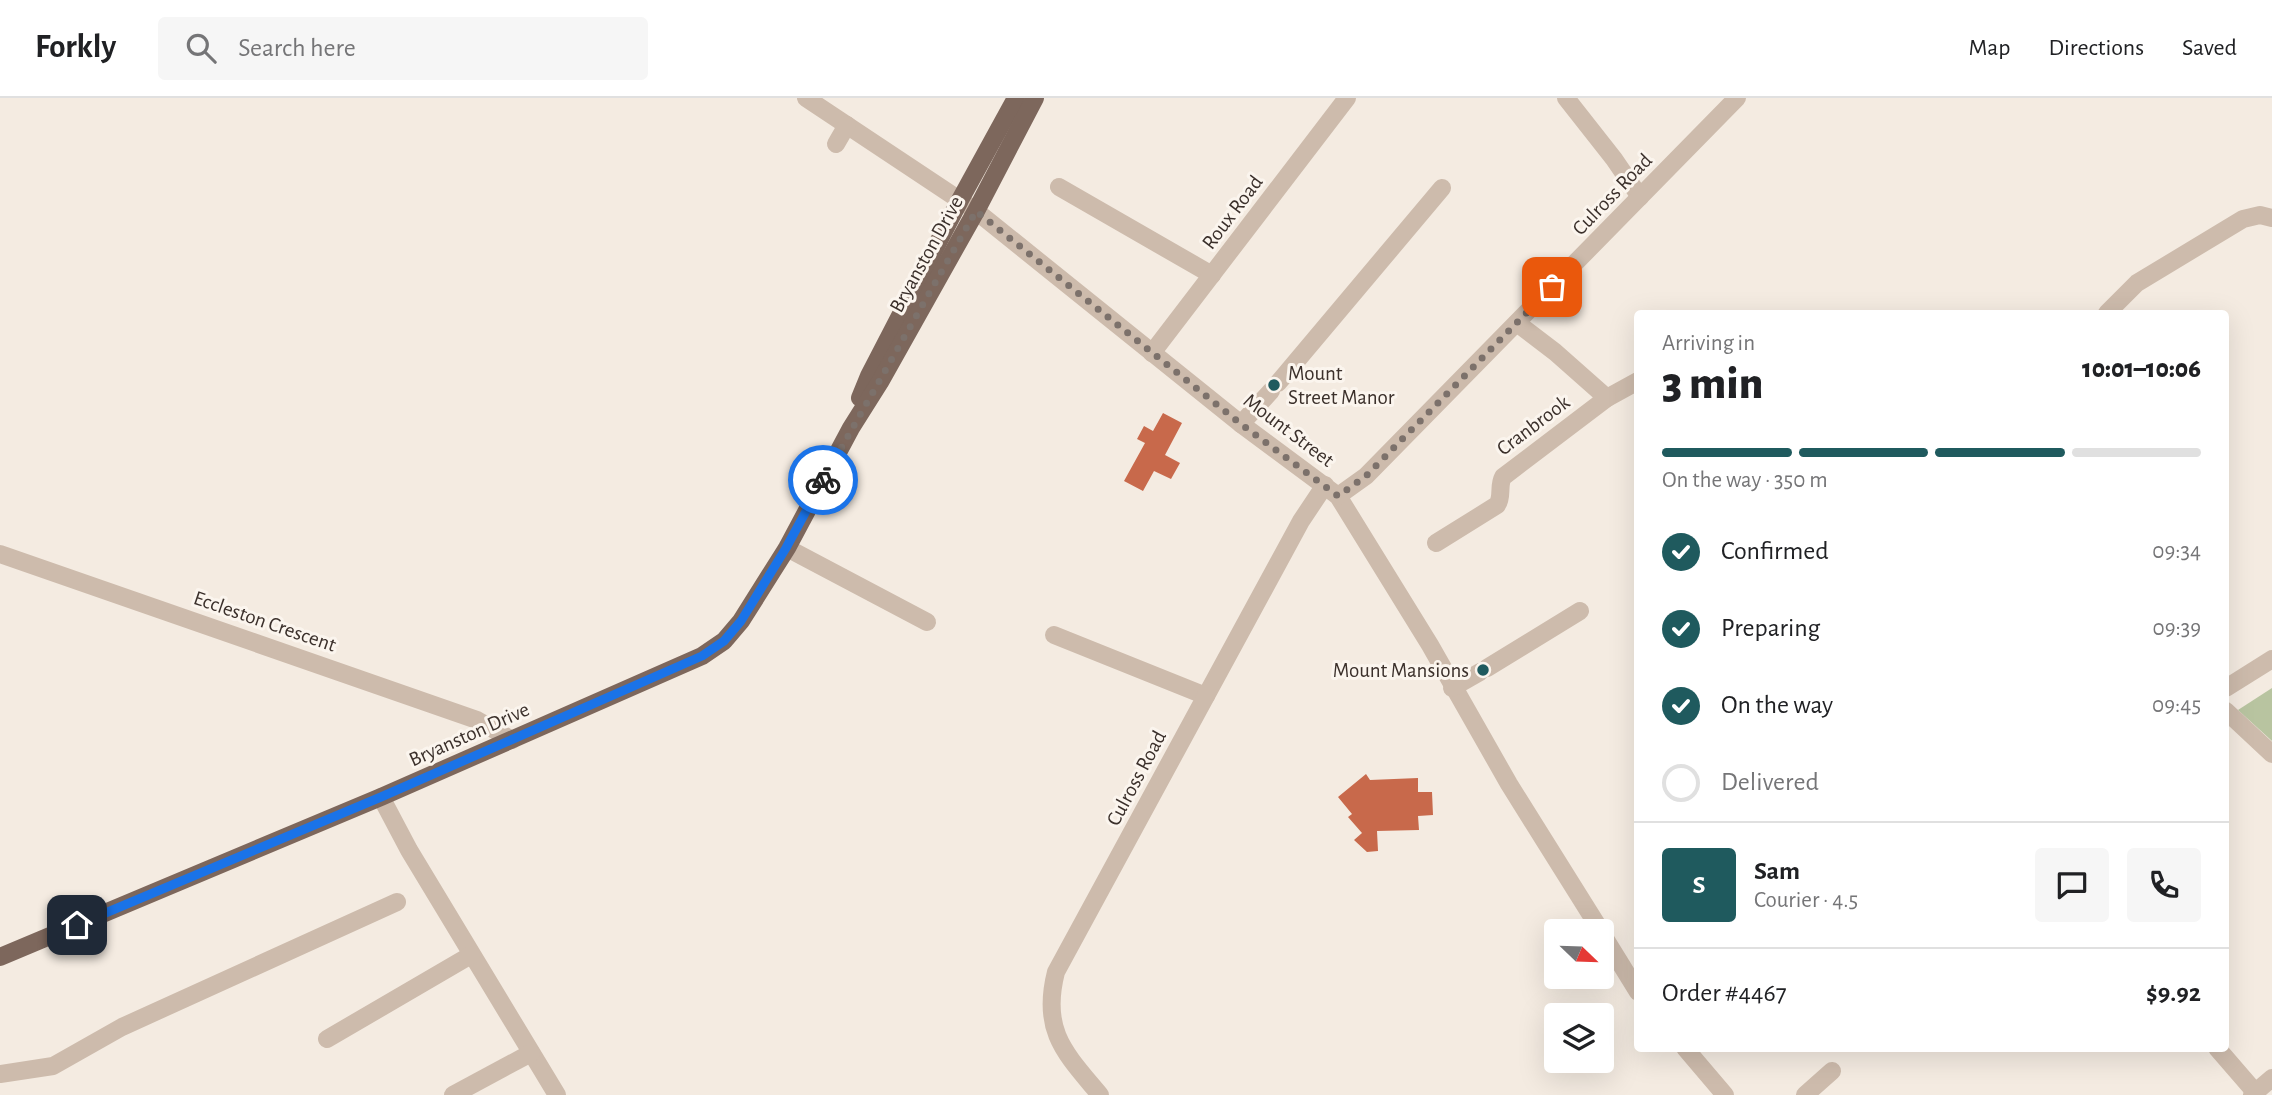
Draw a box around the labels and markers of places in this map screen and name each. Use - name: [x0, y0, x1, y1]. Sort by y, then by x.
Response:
- pin: [1522, 257, 1582, 317]
- place label: Mount Street Manor: [1288, 363, 1395, 408]
- marker: Mount Street Manor: [1266, 377, 1282, 393]
- place label: Mount Mansions: [1333, 660, 1469, 681]
- marker: Mount Mansions: [1475, 662, 1491, 678]
- pin: [47, 895, 107, 955]

